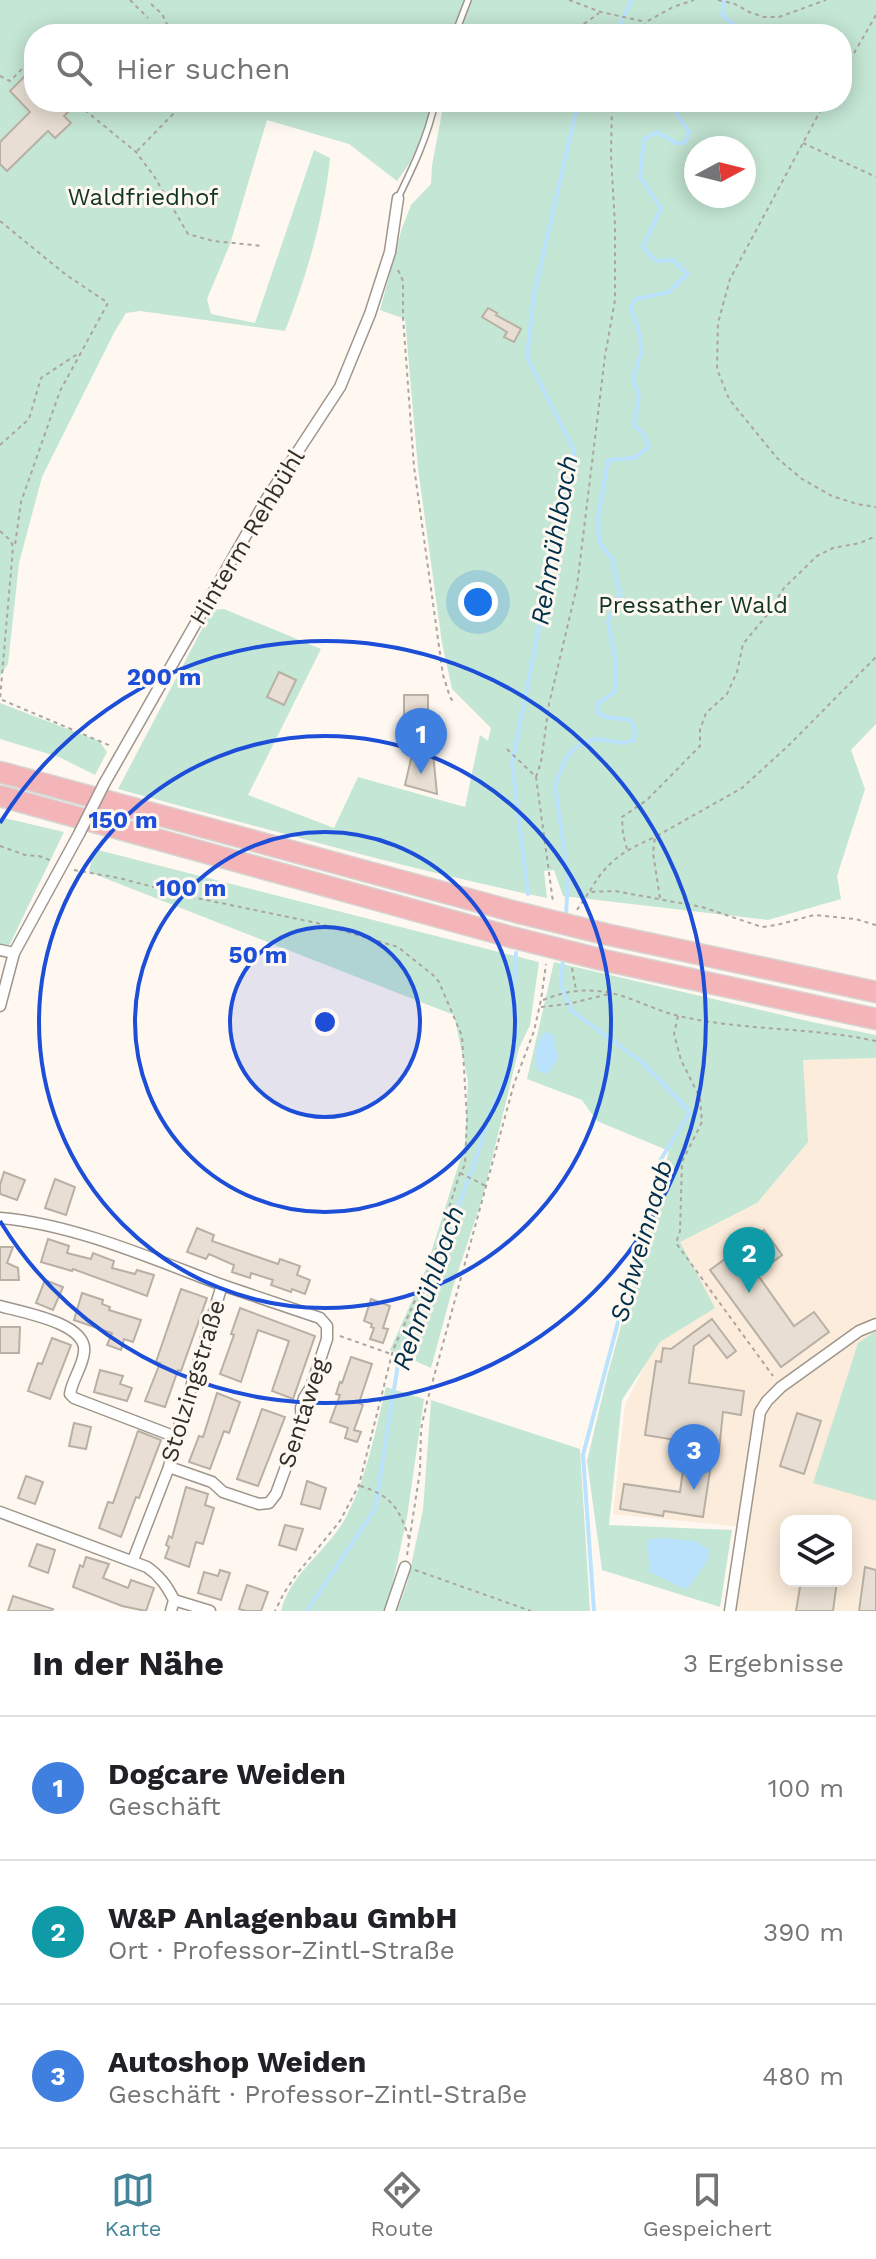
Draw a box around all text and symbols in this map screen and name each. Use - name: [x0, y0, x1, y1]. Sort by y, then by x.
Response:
- search box: [24, 24, 852, 112]
- icon: search: [52, 46, 96, 90]
- text: Hier suchen: [116, 51, 291, 86]
- north arrow: [684, 136, 756, 208]
- park label: Waldfriedhof: [67, 183, 219, 211]
- street label: Hinterm Rehbühl: [184, 444, 311, 630]
- water label: Rehmühlbach: [524, 453, 584, 627]
- your location: [458, 582, 498, 622]
- park label: Pressather Wald: [598, 591, 788, 619]
- text: 200 m: [127, 663, 201, 691]
- pin: 1: [395, 708, 447, 774]
- text: 150 m: [88, 806, 158, 834]
- text: 100 m: [156, 874, 226, 902]
- text: 50 m: [229, 941, 287, 969]
- centre of rings: [311, 1008, 339, 1036]
- water label: Schweinnaab: [604, 1156, 678, 1326]
- water label: Rehmühlbach: [386, 1202, 470, 1374]
- pin: 2: [723, 1227, 775, 1293]
- street label: Stolzingstraße: [155, 1296, 231, 1466]
- street label: Sentaweg: [272, 1354, 334, 1471]
- pin: 3: [668, 1424, 720, 1490]
- map controls: [780, 1515, 852, 1587]
- button: layers: [780, 1515, 852, 1587]
- text: In der Nähe: [32, 1643, 224, 1683]
- text: 3 Ergebnisse: [683, 1648, 844, 1678]
- text: Dogcare Weiden: [108, 1756, 346, 1791]
- text: 1: [52, 1773, 64, 1803]
- text: 100 m: [768, 1773, 844, 1803]
- text: Geschäft: [108, 1791, 221, 1821]
- text: W&P Anlagenbau GmbH: [108, 1900, 458, 1935]
- text: 2: [50, 1917, 66, 1947]
- text: 390 m: [763, 1917, 844, 1947]
- text: Ort · Professor-Zintl-Straße: [108, 1935, 455, 1965]
- text: Autoshop Weiden: [108, 2044, 366, 2079]
- text: 3: [50, 2061, 66, 2091]
- text: 480 m: [762, 2061, 844, 2091]
- text: Geschäft · Professor-Zintl-Straße: [108, 2079, 527, 2109]
- tab: Karte: [105, 2168, 161, 2241]
- tab: Route: [371, 2168, 434, 2241]
- tab: Gespeichert: [643, 2168, 771, 2241]

